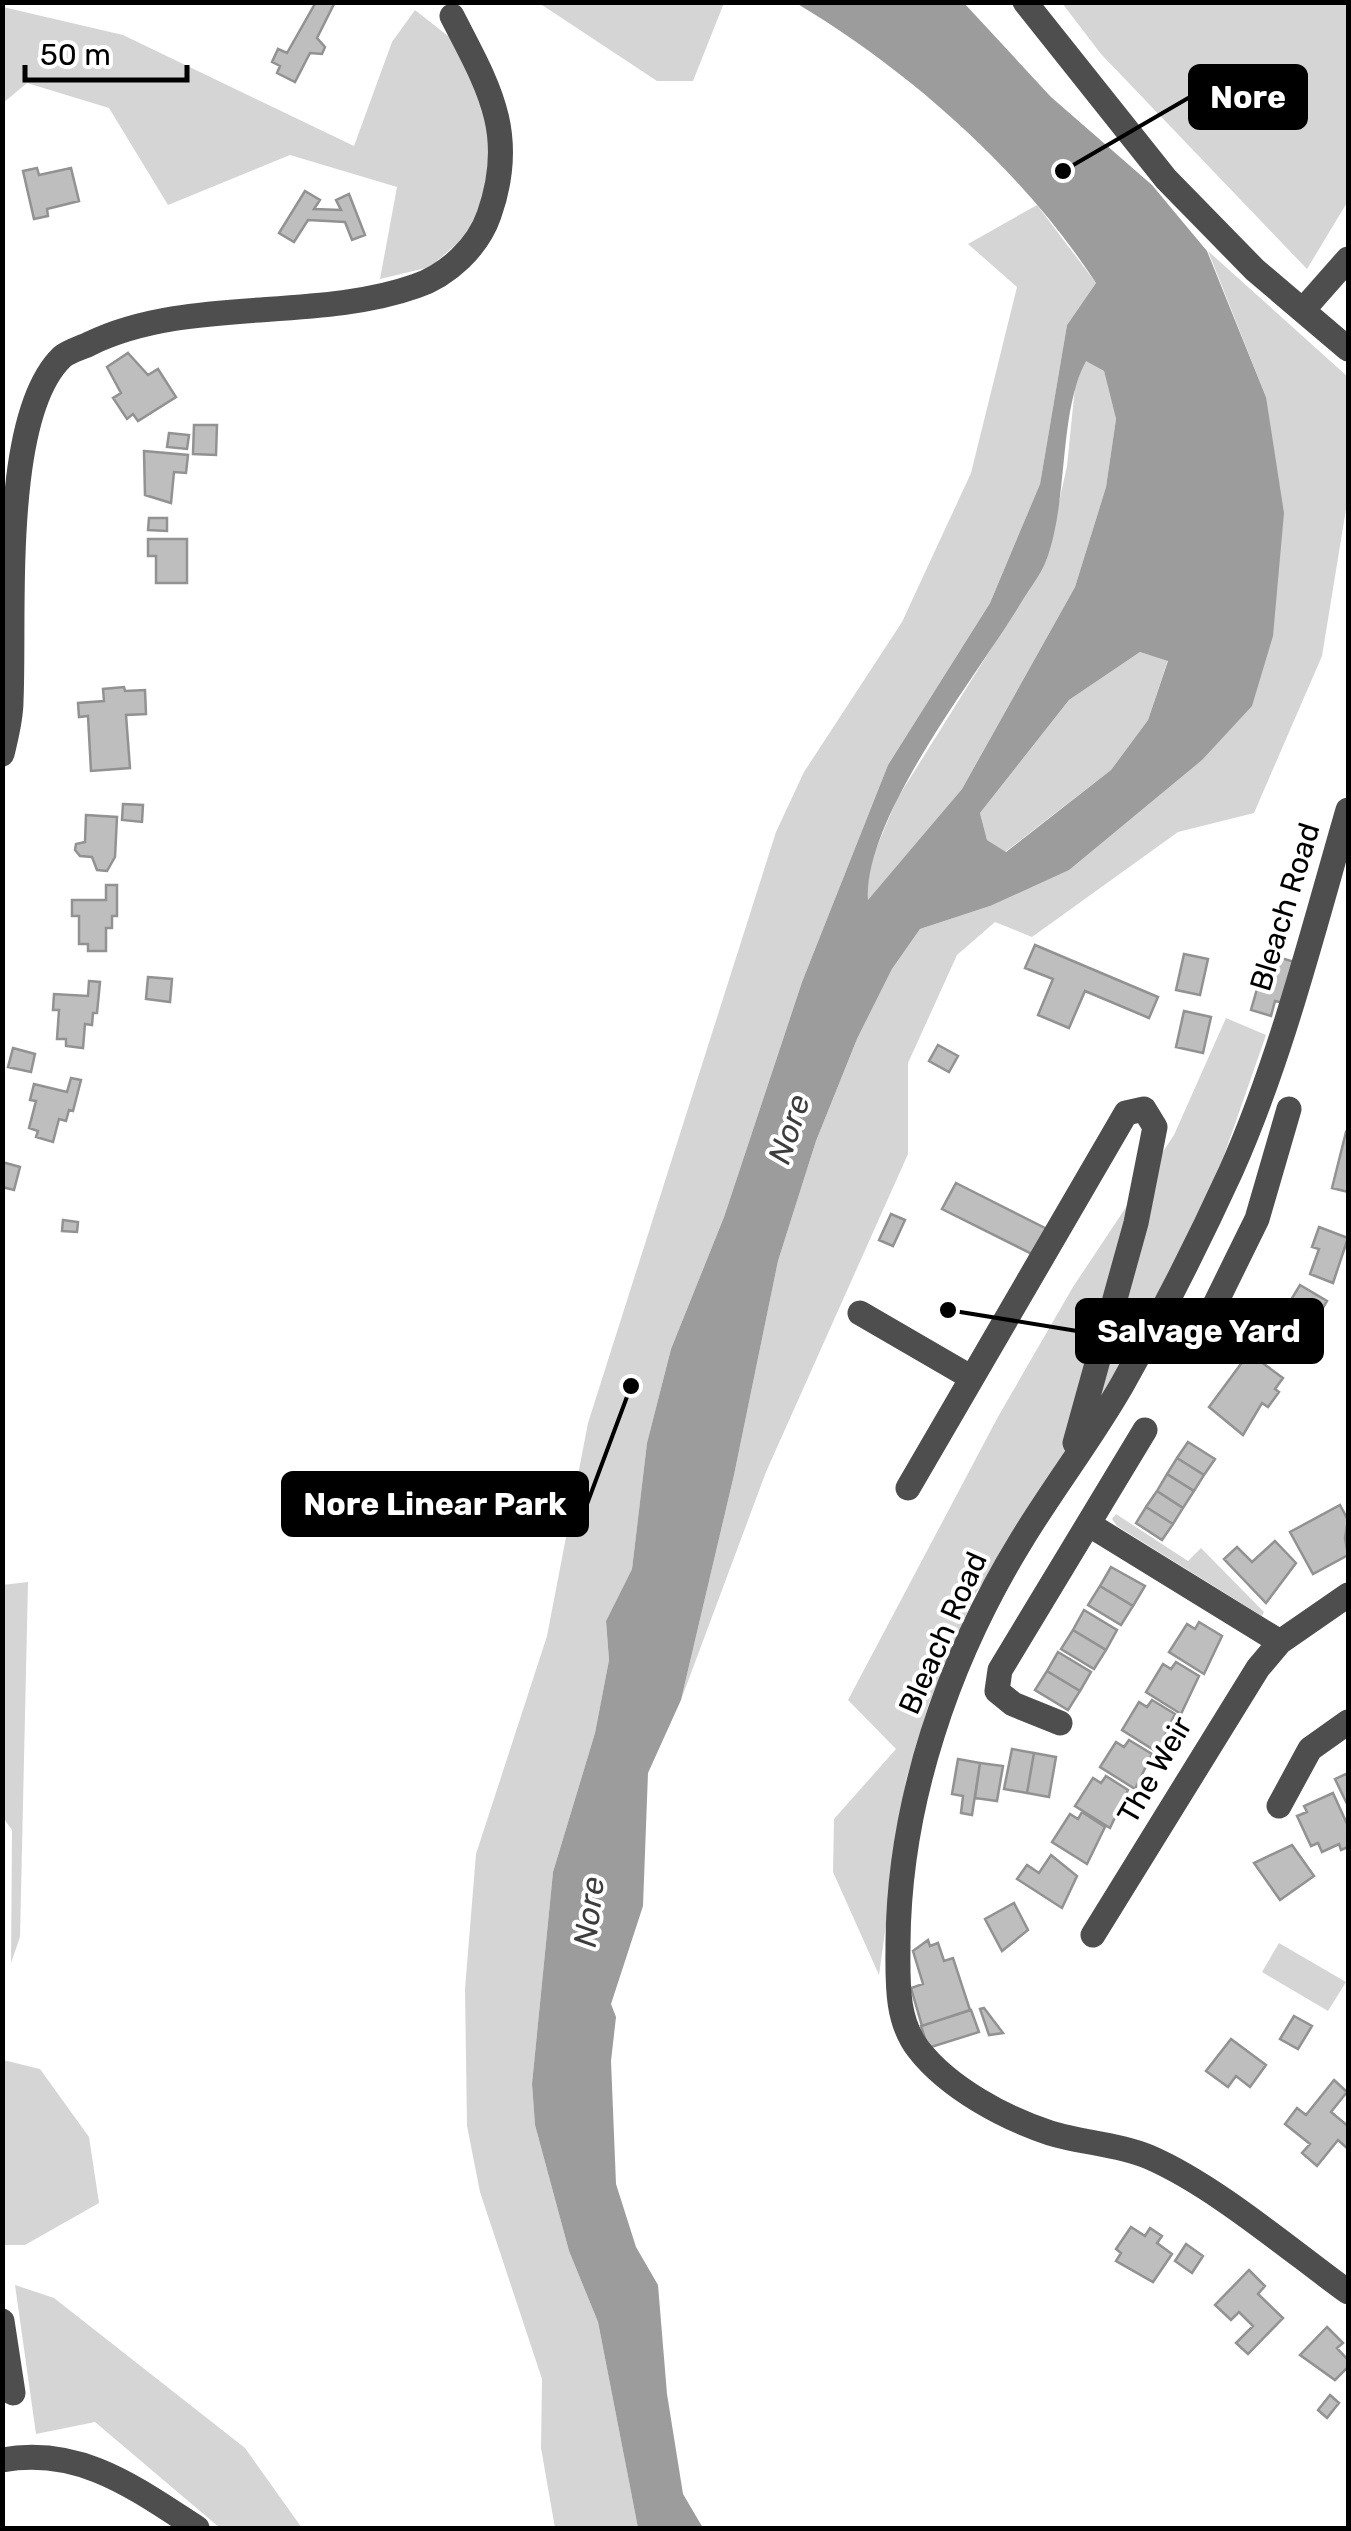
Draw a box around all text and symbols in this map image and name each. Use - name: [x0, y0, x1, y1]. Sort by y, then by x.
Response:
- scale bar: [25, 20, 188, 82]
- text: 50 m: [40, 37, 111, 73]
- callout: Nore: [1190, 66, 1306, 128]
- text: Nore: [1210, 78, 1286, 116]
- street label: Bleach Road: [1242, 819, 1328, 995]
- water label: Nore: [760, 1089, 818, 1168]
- callout: Salvage Yard: [1077, 1300, 1322, 1362]
- text: Salvage Yard: [1097, 1312, 1301, 1350]
- callout: Nore Linear Park: [283, 1473, 587, 1535]
- text: Nore Linear Park: [303, 1485, 567, 1523]
- street label: Bleach Road: [891, 1546, 995, 1720]
- street label: The Weir: [1110, 1710, 1200, 1830]
- water label: Nore: [566, 1875, 612, 1949]

